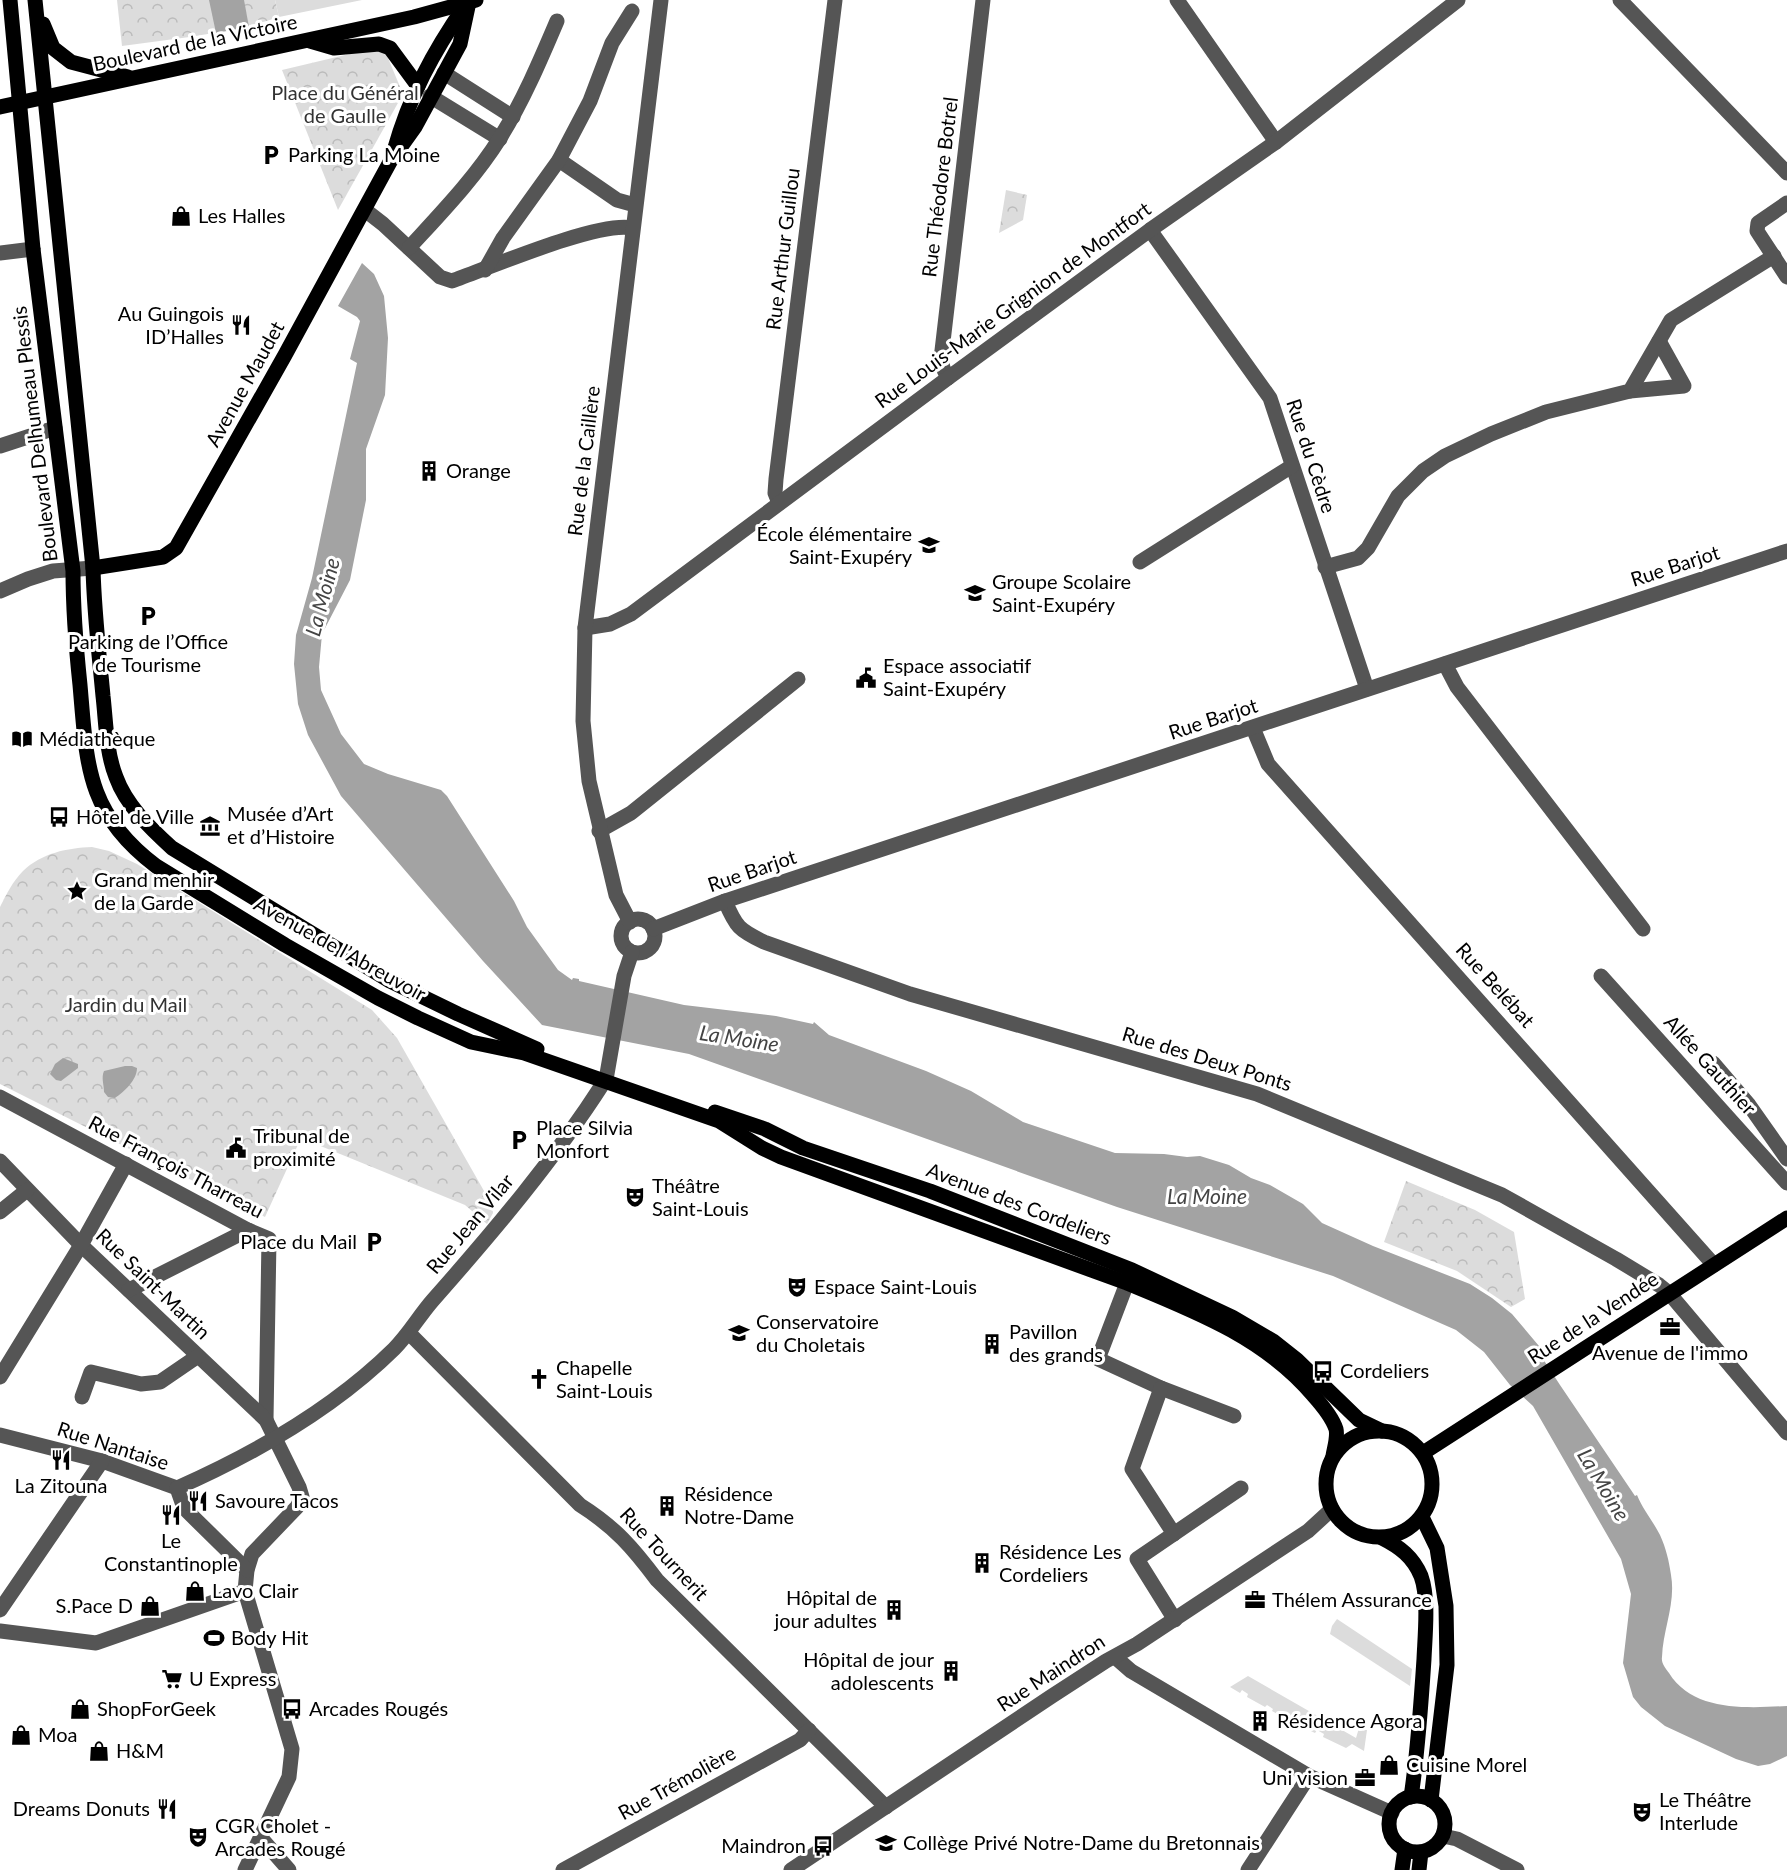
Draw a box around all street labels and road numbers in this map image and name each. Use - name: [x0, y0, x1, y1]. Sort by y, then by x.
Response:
- street label: Boulevard de la Victoire: [91, 9, 299, 75]
- street label: Rue Théodore Botrel: [916, 95, 962, 278]
- street label: Rue Arthur Guillou: [760, 167, 804, 331]
- street label: Rue Louis-Marie Grignion de Montfort: [870, 196, 1155, 412]
- street label: Boulevard Delhumeau Plessis: [6, 305, 62, 563]
- street label: Avenue Maudet: [200, 317, 288, 450]
- street label: Rue de la Caillère: [562, 384, 604, 537]
- street label: Rue du Cèdre: [1282, 395, 1342, 516]
- street label: Rue Barjot: [1627, 539, 1722, 591]
- street label: Rue Barjot: [1165, 692, 1260, 744]
- street label: Rue Barjot: [704, 844, 799, 896]
- street label: Avenue de l’Abreuvoir: [250, 891, 431, 1006]
- street label: Rue Belébat: [1451, 937, 1540, 1032]
- street label: Allée Gauthier: [1660, 1010, 1762, 1120]
- street label: Rue des Deux Ponts: [1120, 1021, 1295, 1095]
- street label: Rue François Tharreau: [85, 1110, 268, 1222]
- street label: Avenue des Cordeliers: [924, 1157, 1115, 1249]
- street label: Rue Jean Vilar: [421, 1168, 518, 1278]
- street label: Rue Saint-Martin: [92, 1223, 216, 1344]
- street label: Rue de la Vendée: [1523, 1266, 1662, 1368]
- street label: Rue Nantaise: [54, 1416, 172, 1474]
- street label: Rue Tournerit: [616, 1502, 714, 1605]
- street label: Rue Maindron: [992, 1628, 1109, 1716]
- street label: Rue Trémolière: [614, 1740, 739, 1824]

